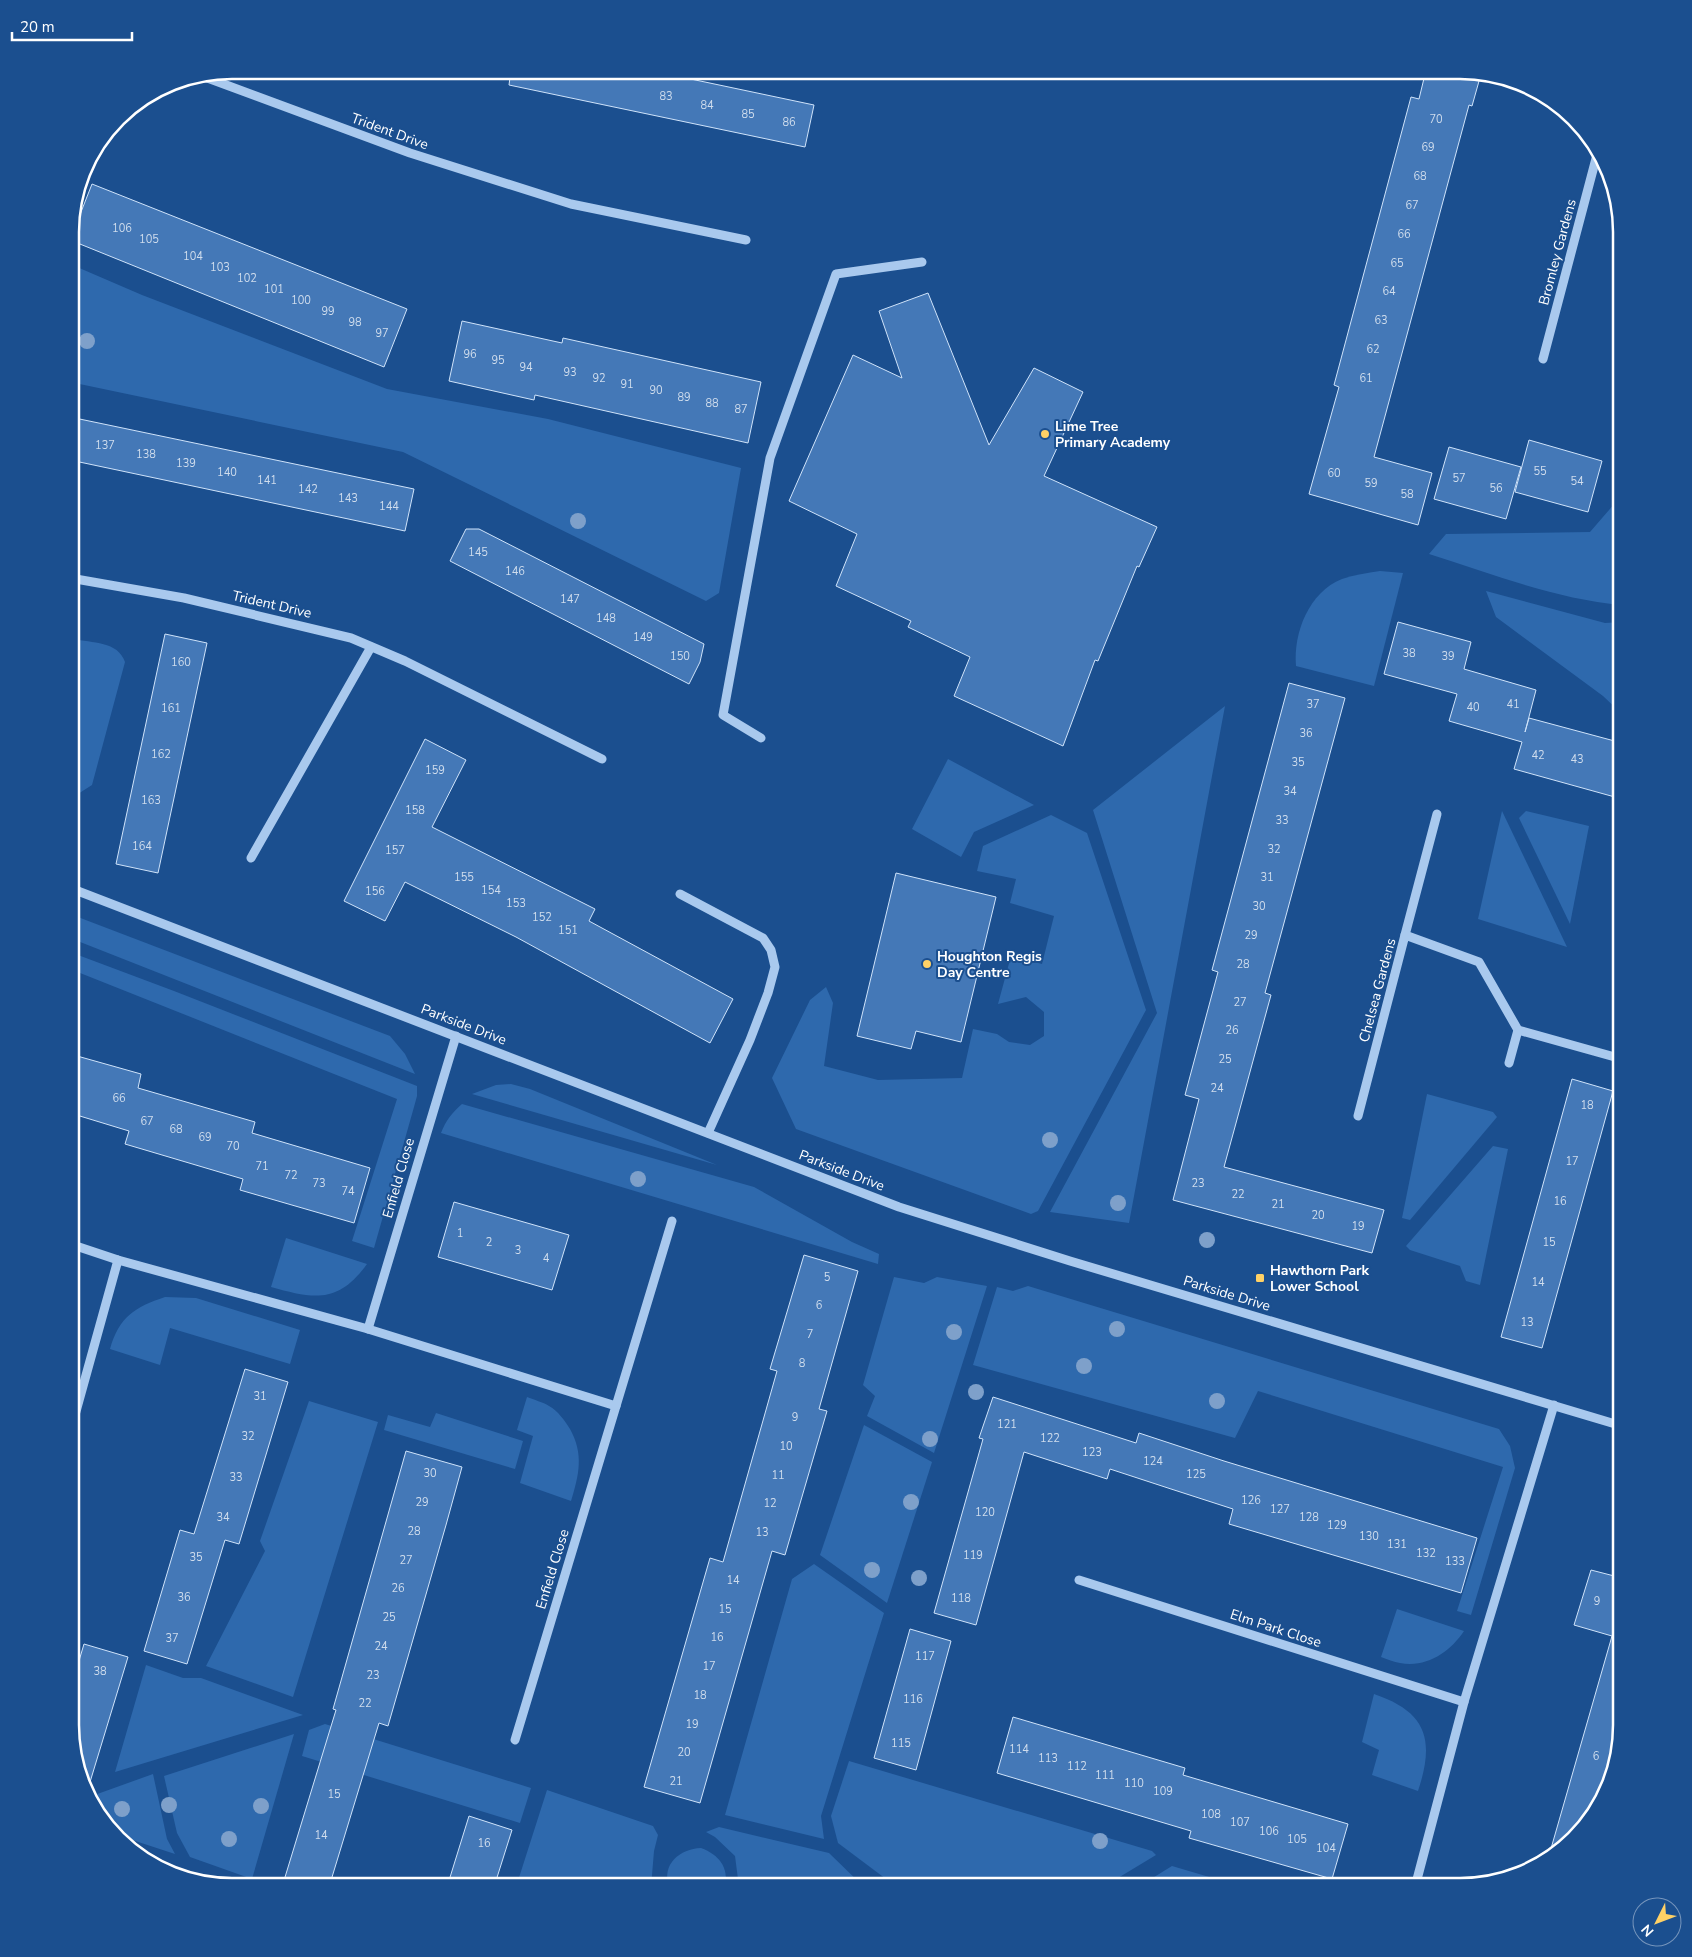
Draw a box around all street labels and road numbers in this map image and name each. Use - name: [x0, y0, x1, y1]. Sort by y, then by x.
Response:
- street label: Trident Drive: [349, 109, 431, 154]
- street label: Bromley Gardens: [1534, 197, 1581, 307]
- street label: Trident Drive: [230, 586, 313, 623]
- street label: Chelsea Gardens: [1354, 936, 1401, 1044]
- street label: Parkside Drive: [418, 999, 509, 1050]
- street label: Enfield Close: [378, 1136, 419, 1220]
- street label: Parkside Drive: [796, 1145, 887, 1196]
- street label: Parkside Drive: [1181, 1271, 1273, 1316]
- street label: Enfield Close: [531, 1527, 574, 1611]
- street label: Elm Park Close: [1228, 1605, 1324, 1652]

